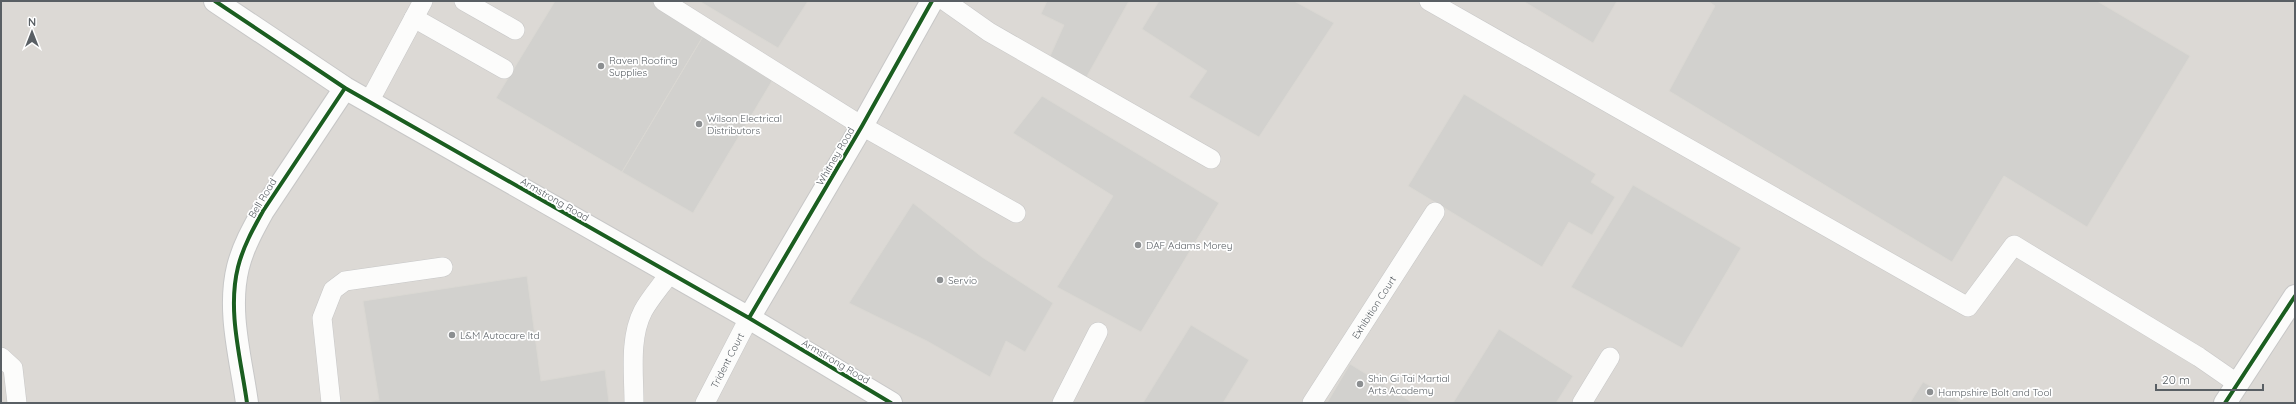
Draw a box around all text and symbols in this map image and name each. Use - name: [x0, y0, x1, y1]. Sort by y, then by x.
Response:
- north arrow: [12, 12, 52, 52]
- text: N: [28, 15, 36, 29]
- place label: Raven Roofing Supplies: [609, 54, 678, 79]
- marker: Raven Roofing Supplies: [596, 61, 606, 71]
- place label: Wilson Electrical Distributors: [707, 112, 782, 137]
- marker: Wilson Electrical Distributors: [694, 119, 704, 129]
- street label: Whitney Road: [813, 125, 857, 188]
- street label: Armstrong Road: [518, 175, 591, 224]
- street label: Bell Road: [245, 176, 279, 221]
- place label: DAF Adams Morey: [1146, 239, 1232, 252]
- marker: DAF Adams Morey: [1133, 240, 1143, 250]
- street label: Exhibition Court: [1349, 273, 1399, 341]
- place label: Servio: [948, 274, 977, 287]
- marker: Servio: [935, 275, 945, 285]
- place label: L&M Autocare ltd: [460, 329, 539, 342]
- marker: L&M Autocare ltd: [447, 330, 457, 340]
- street label: Trident Court: [708, 330, 747, 391]
- street label: Armstrong Road: [800, 336, 872, 387]
- scale bar: [2156, 366, 2263, 392]
- place label: Shin Gi Tai Martial Arts Academy: [1368, 372, 1450, 397]
- text: 20 m: [2162, 372, 2190, 387]
- marker: Shin Gi Tai Martial Arts Academy: [1355, 379, 1365, 389]
- place label: Hampshire Bolt and Tool: [1938, 386, 2052, 399]
- marker: Hampshire Bolt and Tool: [1925, 387, 1935, 397]

